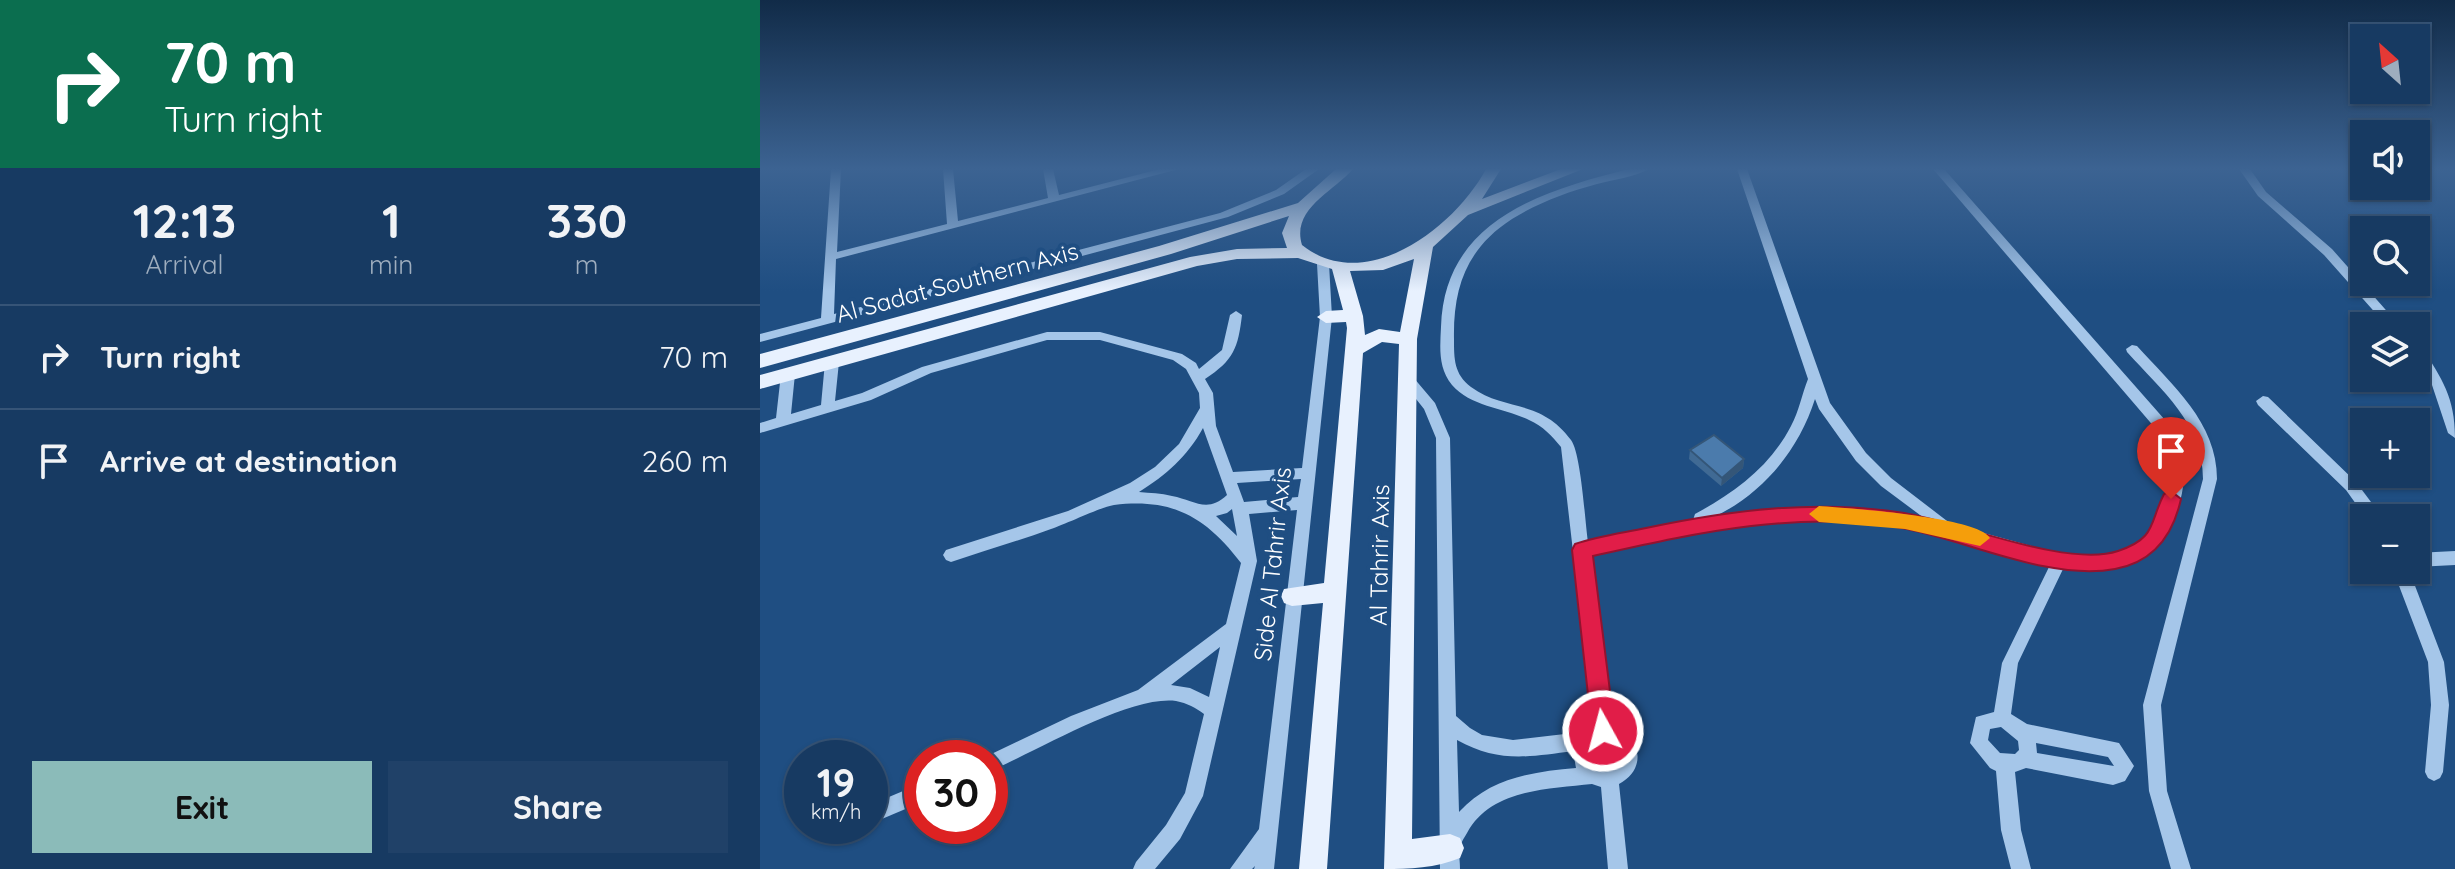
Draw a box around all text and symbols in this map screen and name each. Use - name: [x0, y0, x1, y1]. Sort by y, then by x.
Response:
- north arrow: [2350, 24, 2430, 104]
- map controls: [2350, 24, 2430, 584]
- text: 70 m: [164, 27, 296, 97]
- icon: right: [32, 32, 136, 136]
- text: Turn right: [164, 96, 323, 141]
- button: sound: [2350, 120, 2430, 200]
- text: 12:13: [133, 190, 236, 250]
- text: 1: [382, 190, 401, 250]
- text: 330: [546, 190, 627, 250]
- button: search: [2350, 216, 2430, 296]
- street label: Al Sadat Southern Axis: [833, 235, 1081, 329]
- text: Arrival: [146, 248, 223, 281]
- text: min: [369, 248, 413, 281]
- text: m: [575, 248, 599, 281]
- button: layers: [2350, 312, 2430, 392]
- icon: right: [32, 335, 76, 379]
- text: Turn right: [100, 338, 241, 376]
- text: 70 m: [659, 338, 728, 376]
- button: +: [2350, 408, 2430, 488]
- pin: [2137, 417, 2205, 499]
- icon: arrive: [2149, 429, 2193, 473]
- icon: arrive: [32, 439, 76, 483]
- text: Arrive at destination: [100, 442, 398, 480]
- text: 260 m: [642, 442, 728, 480]
- street label: Side Al Tahrir Axis: [1247, 466, 1297, 662]
- street label: Al Tahrir Axis: [1363, 484, 1395, 626]
- button: −: [2350, 504, 2430, 584]
- position arrow: [1561, 689, 1645, 773]
- speed limit sign: 30: [904, 740, 1008, 844]
- text: 19: [817, 757, 855, 807]
- button: Exit: [32, 761, 372, 853]
- button: Share: [388, 761, 728, 853]
- text: km/h: [811, 799, 861, 824]

